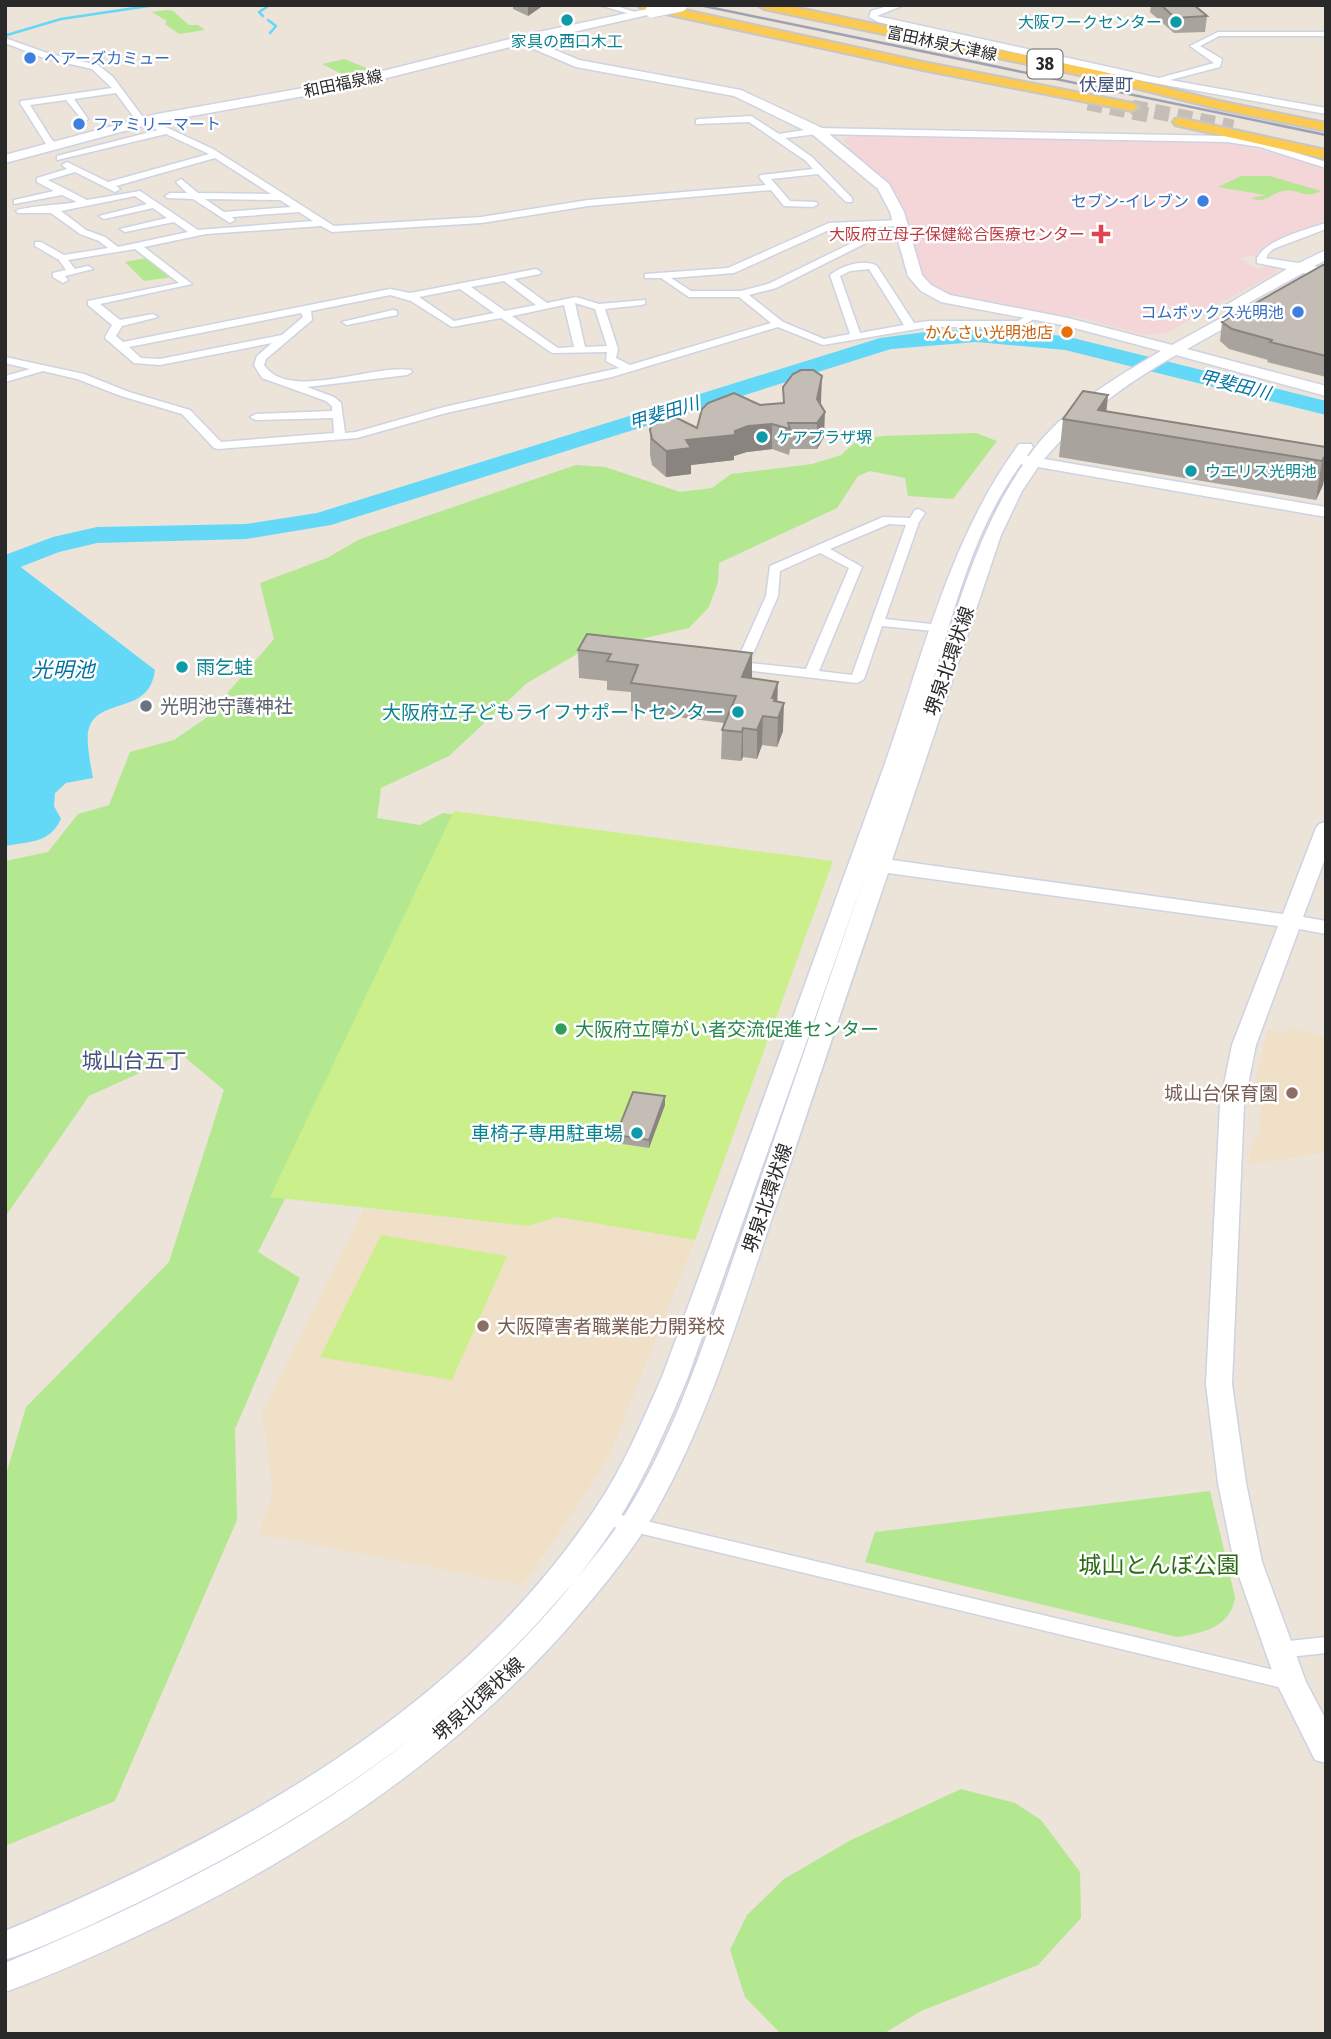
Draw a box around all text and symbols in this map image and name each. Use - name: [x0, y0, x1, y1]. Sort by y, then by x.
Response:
- marker: 家具の西口木工: [559, 12, 575, 28]
- place label: 大阪ワークセンター: [1018, 13, 1162, 32]
- marker: 大阪ワークセンター: [1168, 14, 1184, 30]
- street label: 富田林泉大津線: [885, 23, 999, 64]
- place label: 家具の西口木工: [511, 32, 623, 51]
- place label: ヘアーズカミュー: [44, 49, 170, 68]
- marker: ヘアーズカミュー: [22, 50, 38, 66]
- road number: 38: [1028, 50, 1062, 78]
- street label: 和田福泉線: [302, 66, 384, 101]
- district label: 伏屋町: [1079, 74, 1133, 96]
- place label: ファミリーマート: [93, 115, 221, 134]
- marker: ファミリーマート: [71, 116, 87, 132]
- place label: セブン-イレブン: [1071, 192, 1189, 211]
- marker: セブン-イレブン: [1195, 193, 1211, 209]
- marker: 大阪府立母子保健総合医療センター: [1091, 224, 1111, 244]
- place label: 大阪府立母子保健総合医療センター: [829, 225, 1085, 244]
- place label: コムボックス光明池: [1140, 303, 1284, 322]
- marker: コムボックス光明池: [1290, 304, 1306, 320]
- place label: かんさい光明池店: [925, 323, 1053, 342]
- marker: かんさい光明池店: [1059, 324, 1075, 340]
- water label: 甲斐田川: [1197, 366, 1275, 405]
- water label: 甲斐田川: [626, 391, 704, 434]
- place label: ケアプラザ堺: [776, 428, 872, 447]
- marker: ケアプラザ堺: [754, 429, 770, 445]
- place label: ウエリス光明池: [1205, 462, 1317, 481]
- marker: ウエリス光明池: [1183, 463, 1199, 479]
- street label: 堺泉北環状線: [920, 604, 979, 719]
- place label: 雨乞蛙: [196, 656, 253, 679]
- water label: 光明池: [32, 657, 96, 683]
- marker: 雨乞蛙: [174, 659, 190, 675]
- place label: 光明池守護神社: [160, 695, 293, 718]
- marker: 光明池守護神社: [138, 698, 154, 714]
- place label: 大阪府立子どもライフサポートセンター: [382, 701, 724, 724]
- marker: 大阪府立子どもライフサポートセンター: [730, 704, 746, 720]
- place label: 大阪府立障がい者交流促進センター: [575, 1018, 879, 1041]
- marker: 大阪府立障がい者交流促進センター: [553, 1021, 569, 1037]
- district label: 城山台五丁: [82, 1048, 187, 1074]
- place label: 城山台保育園: [1164, 1082, 1278, 1105]
- marker: 城山台保育園: [1284, 1085, 1300, 1101]
- place label: 車椅子専用駐車場: [471, 1122, 623, 1145]
- marker: 車椅子専用駐車場: [629, 1125, 645, 1141]
- street label: 堺泉北環状線: [738, 1141, 797, 1256]
- place label: 大阪障害者職業能力開発校: [497, 1315, 725, 1338]
- marker: 大阪障害者職業能力開発校: [475, 1318, 491, 1334]
- park label: 城山とんぼ公園: [1079, 1551, 1240, 1579]
- street label: 堺泉北環状線: [428, 1653, 528, 1746]

